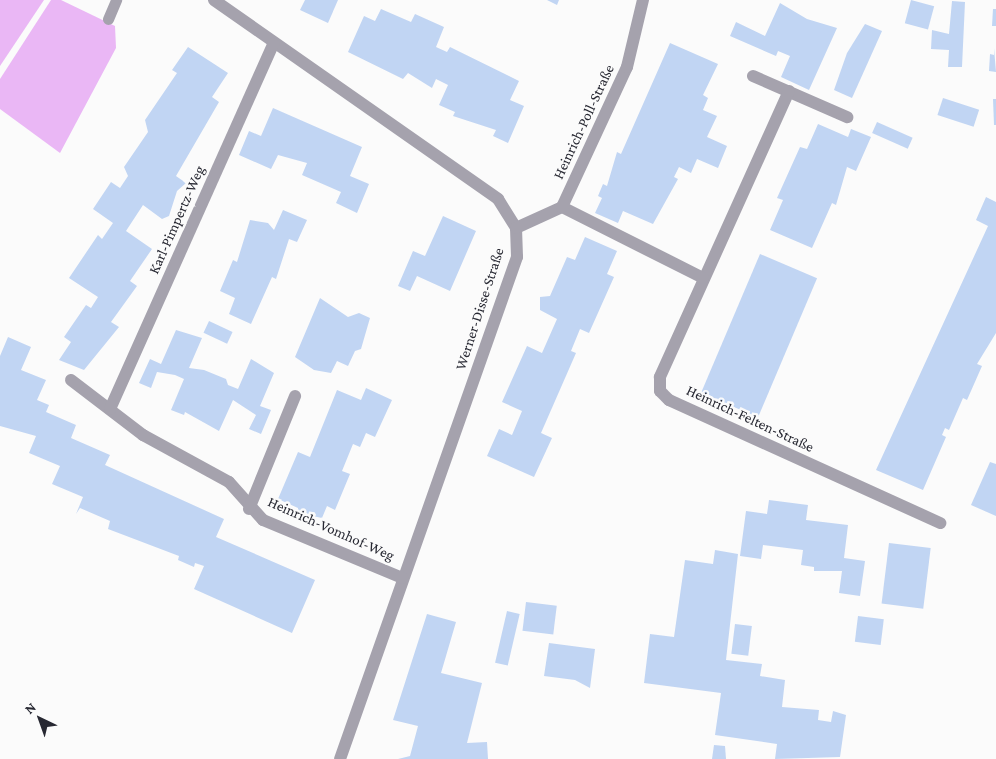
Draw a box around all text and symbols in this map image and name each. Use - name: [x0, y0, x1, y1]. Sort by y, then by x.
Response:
- street label: Heinrich-Poll-Straße: [550, 62, 618, 182]
- street label: Karl-Pimpertz-Weg: [145, 163, 209, 277]
- street label: Werner-Disse-Straße: [452, 246, 508, 372]
- street label: Heinrich-Felten-Straße: [683, 382, 817, 456]
- street label: Heinrich-Vomhof-Weg: [265, 493, 397, 565]
- north arrow: [15, 694, 65, 744]
- text: N: [21, 699, 39, 717]

